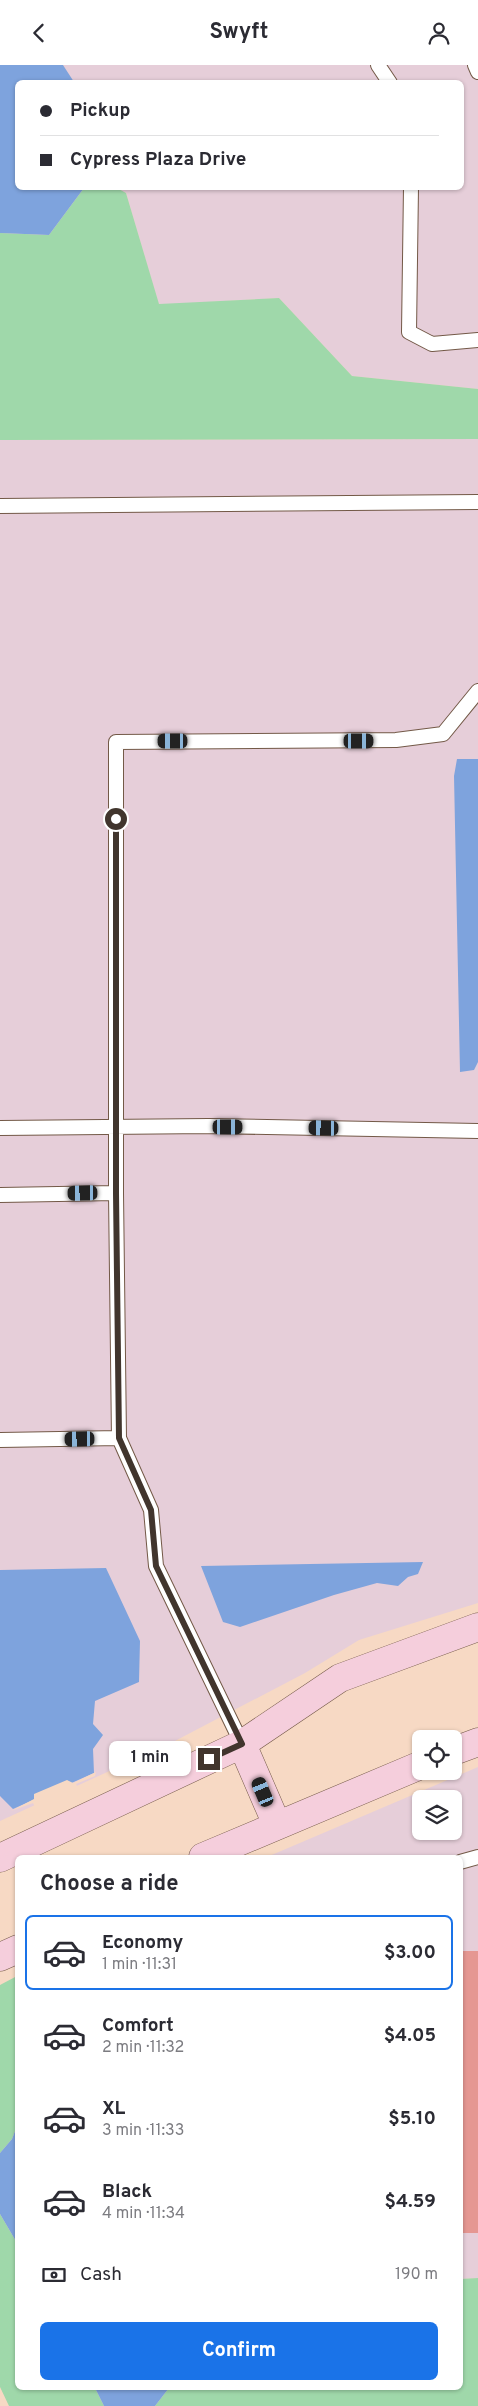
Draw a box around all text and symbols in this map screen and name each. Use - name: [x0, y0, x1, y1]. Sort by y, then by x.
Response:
- icon: back: [25, 19, 53, 47]
- text: Swyft: [210, 19, 268, 46]
- icon: person: [425, 19, 453, 47]
- text: Pickup: [70, 99, 130, 123]
- text: Cypress Plaza Drive: [70, 148, 246, 172]
- car: [158, 734, 188, 749]
- car: [344, 734, 374, 749]
- route start: [105, 808, 127, 830]
- car: [213, 1120, 243, 1135]
- car: [308, 1120, 339, 1136]
- car: [67, 1185, 98, 1201]
- car: [64, 1431, 95, 1447]
- map controls: [412, 1730, 462, 1840]
- button: locate: [412, 1730, 462, 1780]
- callout: 1 min: [109, 1741, 192, 1777]
- text: 1 min: [131, 1748, 169, 1768]
- route end: [198, 1748, 220, 1770]
- car: [250, 1775, 275, 1809]
- button: layers: [412, 1790, 462, 1840]
- text: Choose a ride: [40, 1871, 178, 1898]
- icon: car: [42, 1930, 87, 1975]
- text: Economy: [102, 1931, 183, 1955]
- text: $3.00: [384, 1941, 436, 1965]
- text: 1 min · 11:31: [102, 1955, 177, 1975]
- icon: car: [42, 2013, 87, 2058]
- text: Comfort: [102, 2014, 174, 2038]
- text: $4.05: [384, 2024, 436, 2048]
- text: 2 min · 11:32: [102, 2038, 184, 2058]
- icon: car: [42, 2096, 87, 2141]
- text: XL: [102, 2097, 125, 2121]
- text: $5.10: [388, 2107, 436, 2131]
- text: 3 min · 11:33: [102, 2121, 184, 2141]
- icon: car: [42, 2179, 87, 2224]
- text: Black: [102, 2180, 152, 2204]
- text: $4.59: [384, 2190, 436, 2214]
- text: 4 min · 11:34: [102, 2204, 185, 2224]
- icon: cash: [40, 2261, 68, 2289]
- text: Cash: [80, 2263, 122, 2287]
- text: 190 m: [395, 2265, 438, 2285]
- button: Confirm: [40, 2322, 438, 2380]

